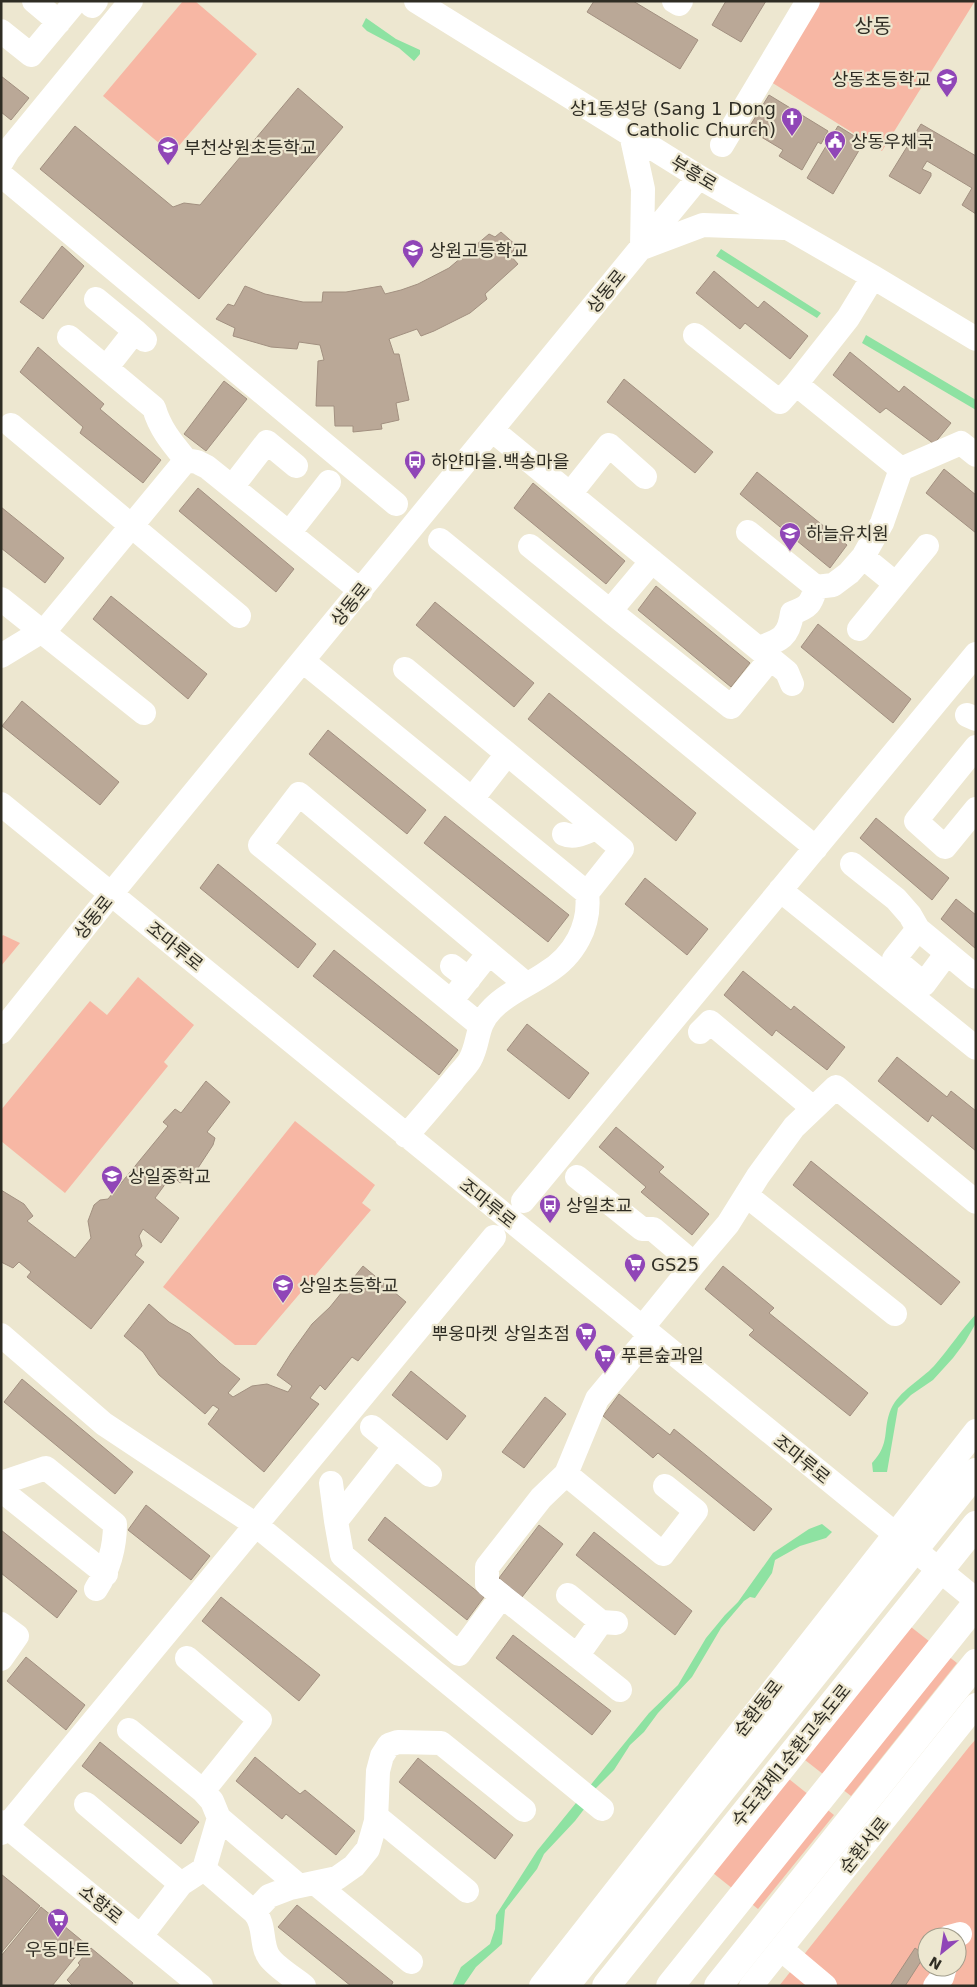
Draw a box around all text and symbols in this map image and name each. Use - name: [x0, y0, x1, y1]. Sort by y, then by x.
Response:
- district label: 상동: [855, 14, 891, 38]
- school or university icon: 상동초등학교: [935, 67, 959, 98]
- place label: 상동초등학교: [832, 69, 931, 90]
- place label: 상1동성당 (Sang 1 Dong Catholic Church): [570, 98, 776, 140]
- church icon: 상1동성당 (Sang 1 Dong Catholic Church): [780, 106, 804, 137]
- public building icon: 상동우체국: [823, 129, 847, 160]
- place label: 상동우체국: [851, 131, 934, 152]
- school or university icon: 부천상원초등학교: [156, 135, 180, 166]
- place label: 부천상원초등학교: [184, 137, 316, 158]
- street label: 부흥로: [667, 151, 721, 195]
- school or university icon: 상원고등학교: [401, 238, 425, 269]
- place label: 상원고등학교: [429, 240, 528, 261]
- street label: 상동로: [582, 265, 630, 317]
- bus stop icon: 하얀마을.백송마을: [403, 449, 427, 480]
- place label: 하얀마을.백송마을: [431, 451, 569, 472]
- school or university icon: 하늘유치원: [778, 521, 802, 552]
- place label: 하늘유치원: [806, 523, 889, 544]
- street label: 상동로: [326, 578, 374, 630]
- street label: 상동로: [69, 891, 117, 943]
- street label: 조마루로: [143, 917, 207, 975]
- school or university icon: 상일중학교: [100, 1164, 124, 1195]
- place label: 상일중학교: [128, 1166, 211, 1187]
- street label: 조마루로: [456, 1174, 520, 1232]
- bus stop icon: 상일초교: [538, 1193, 562, 1224]
- place label: 상일초교: [566, 1195, 632, 1216]
- supermarket icon: GS25: [623, 1252, 647, 1283]
- place label: GS25: [651, 1254, 699, 1275]
- school or university icon: 상일초등학교: [271, 1273, 295, 1304]
- place label: 상일초등학교: [299, 1275, 398, 1296]
- supermarket icon: 뿌웅마켓 상일초점: [574, 1321, 598, 1352]
- place label: 뿌웅마켓 상일초점: [432, 1323, 570, 1344]
- supermarket icon: 푸른숲과일: [593, 1343, 617, 1374]
- place label: 푸른숲과일: [621, 1345, 704, 1366]
- street label: 조마루로: [770, 1430, 834, 1488]
- street label: 순환동로: [729, 1675, 787, 1741]
- street label: 수도권제1순환고속도로: [727, 1680, 855, 1830]
- street label: 순환서로: [835, 1813, 893, 1877]
- street label: 소향로: [75, 1880, 127, 1928]
- supermarket icon: 우동마트: [46, 1907, 70, 1938]
- north arrow: [917, 1927, 967, 1977]
- place label: 우동마트: [25, 1939, 91, 1960]
- text: N: [926, 1953, 945, 1973]

